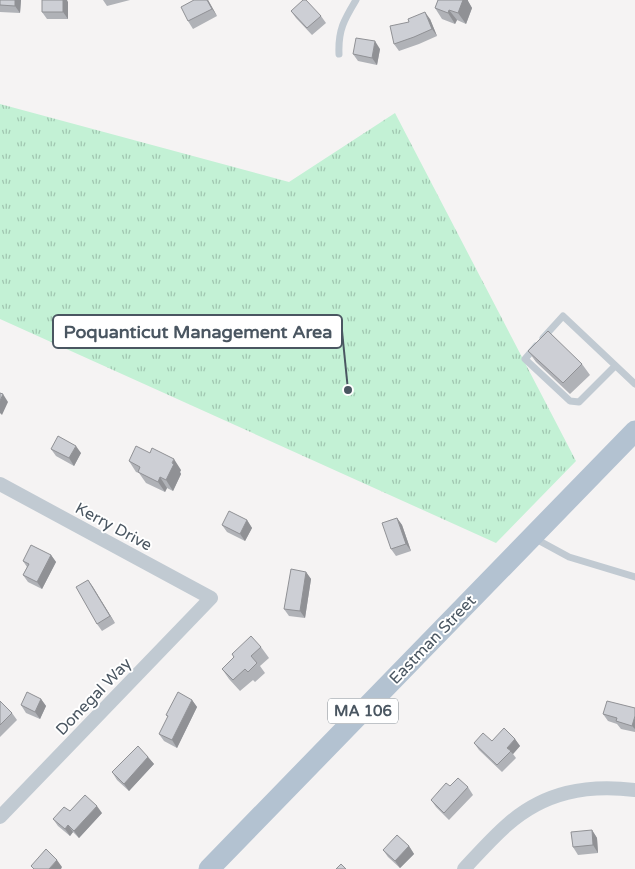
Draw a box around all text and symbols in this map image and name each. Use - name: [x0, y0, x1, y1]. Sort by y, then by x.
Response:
- callout: Poquanticut Management Area: [53, 315, 342, 348]
- text: Poquanticut Management Area: [64, 321, 332, 343]
- street label: Kerry Drive: [72, 498, 155, 555]
- street label: Eastman Street: [385, 591, 480, 688]
- street label: Donegal Way: [52, 653, 136, 740]
- road number: MA 106: [328, 698, 398, 724]

